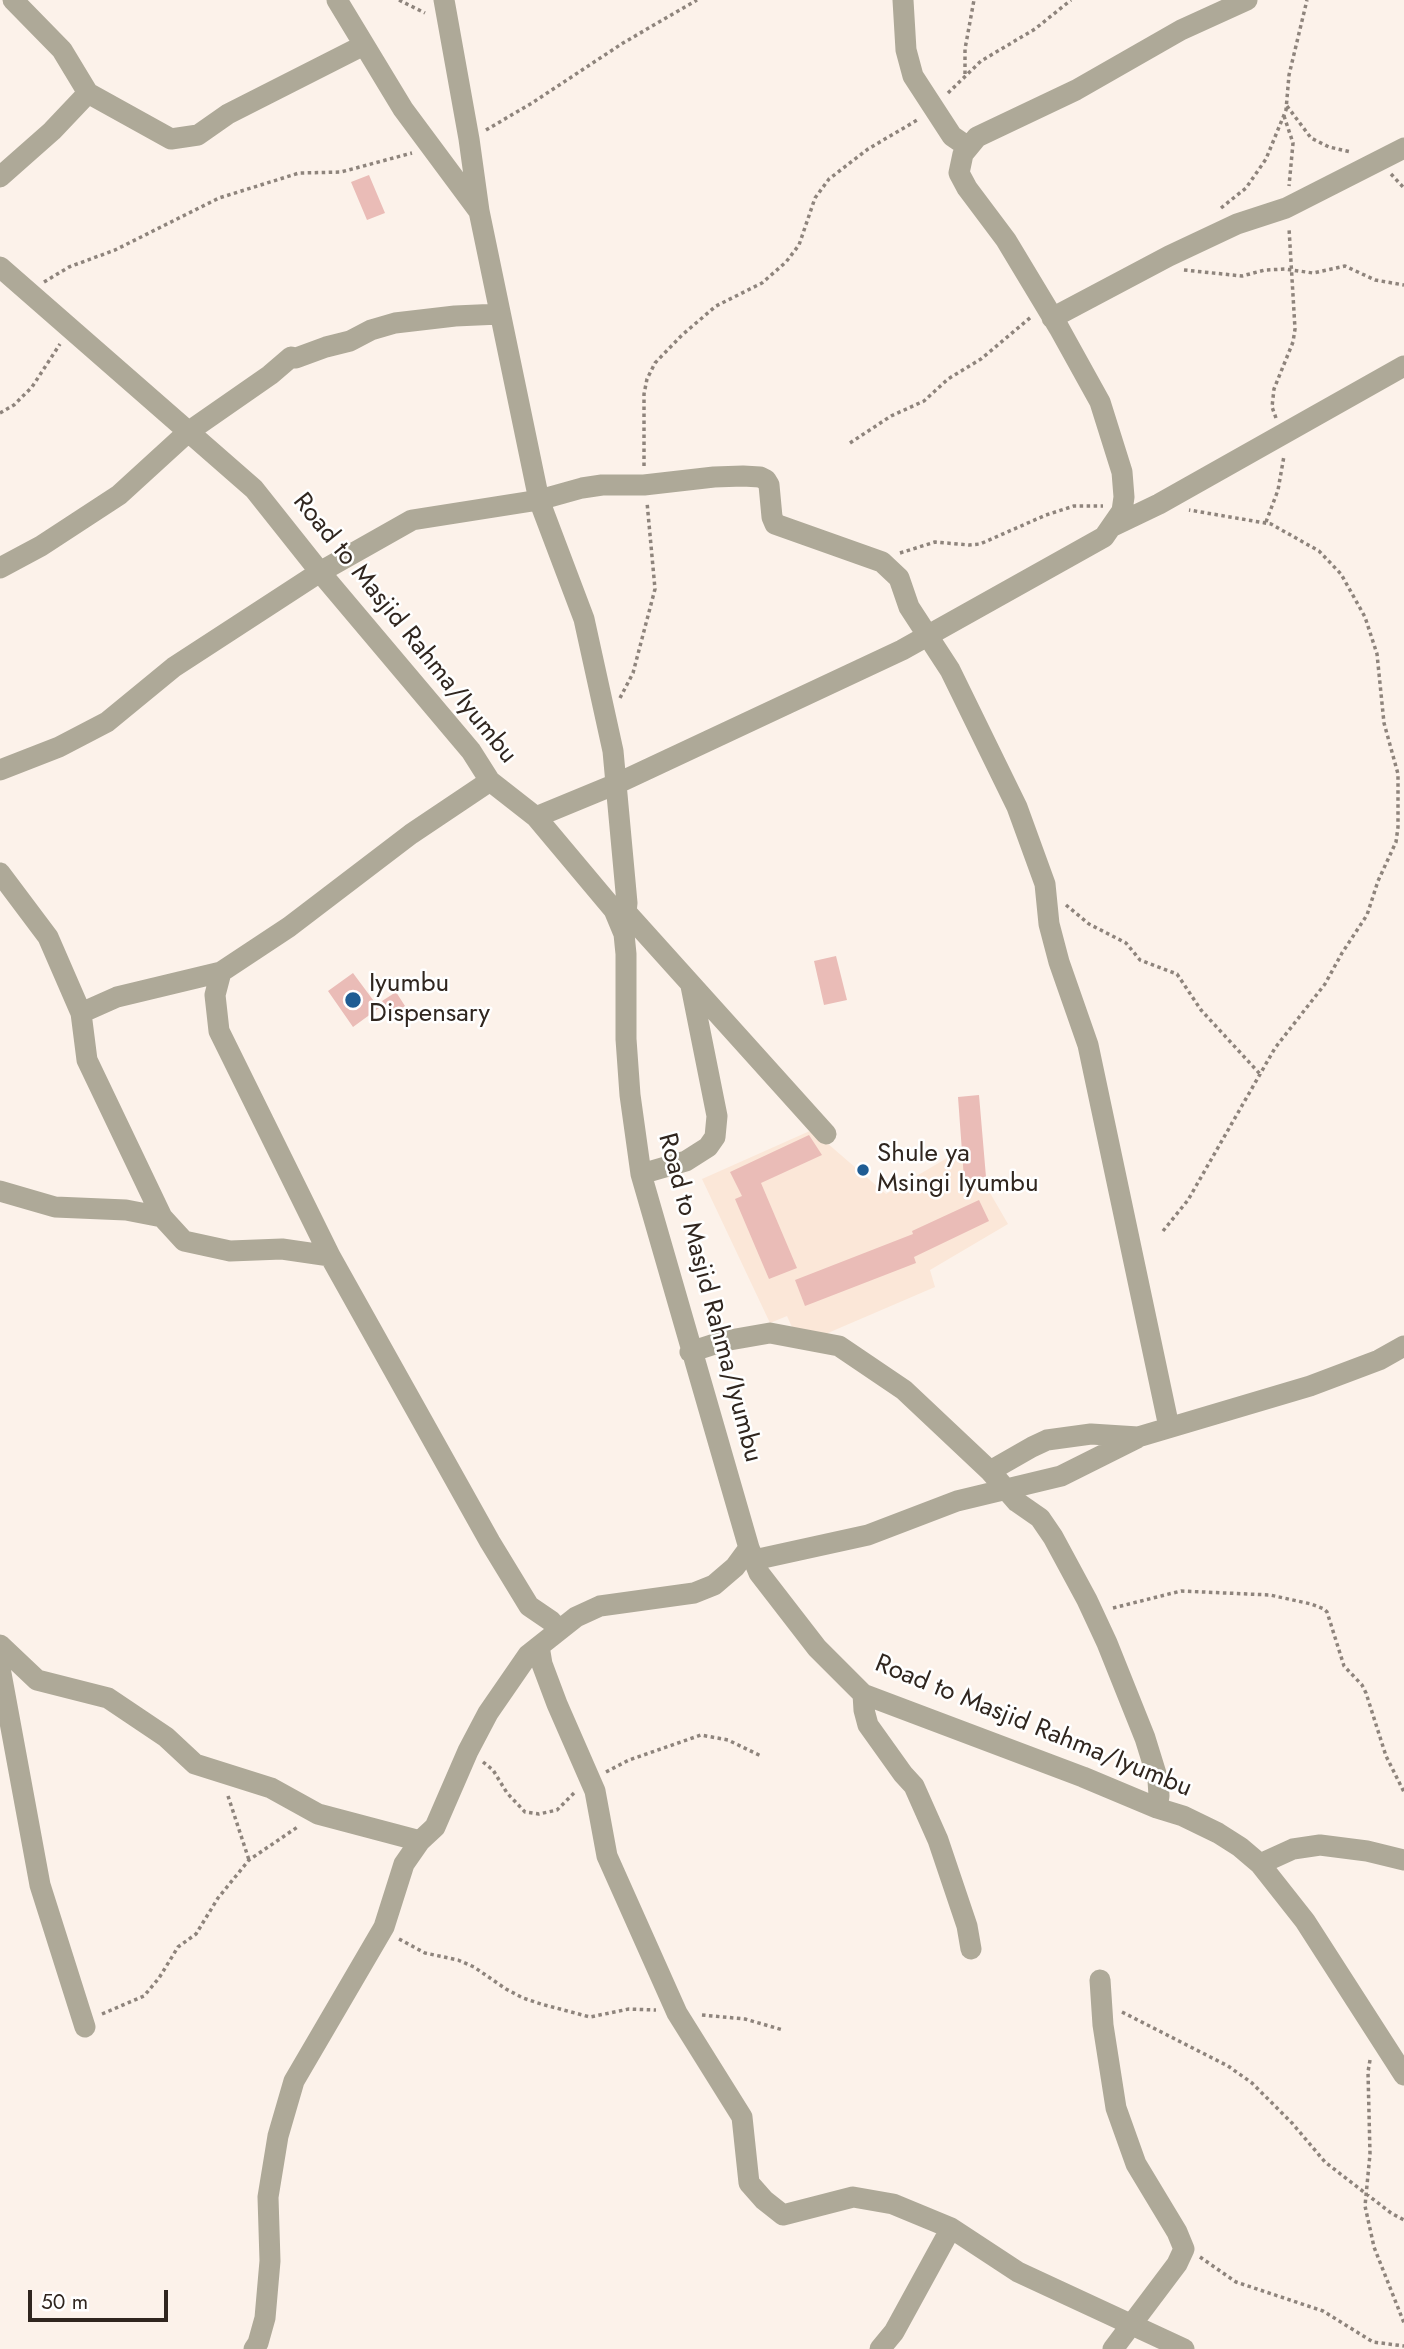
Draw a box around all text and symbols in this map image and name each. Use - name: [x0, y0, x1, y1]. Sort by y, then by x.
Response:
- street label: Road to Masjid Rahma/Iyumbu: [285, 487, 523, 771]
- place label: Iyumbu Dispensary: [369, 969, 490, 1030]
- marker: Iyumbu Dispensary: [343, 990, 363, 1010]
- street label: Road to Masjid Rahma/Iyumbu: [650, 1130, 768, 1466]
- place label: Shule ya Msingi Iyumbu: [877, 1139, 1039, 1200]
- marker: Shule ya Msingi Iyumbu: [855, 1162, 871, 1178]
- street label: Road to Masjid Rahma/Iyumbu: [870, 1649, 1196, 1805]
- scale bar: [32, 2276, 172, 2320]
- text: 50 m: [41, 2287, 88, 2317]

